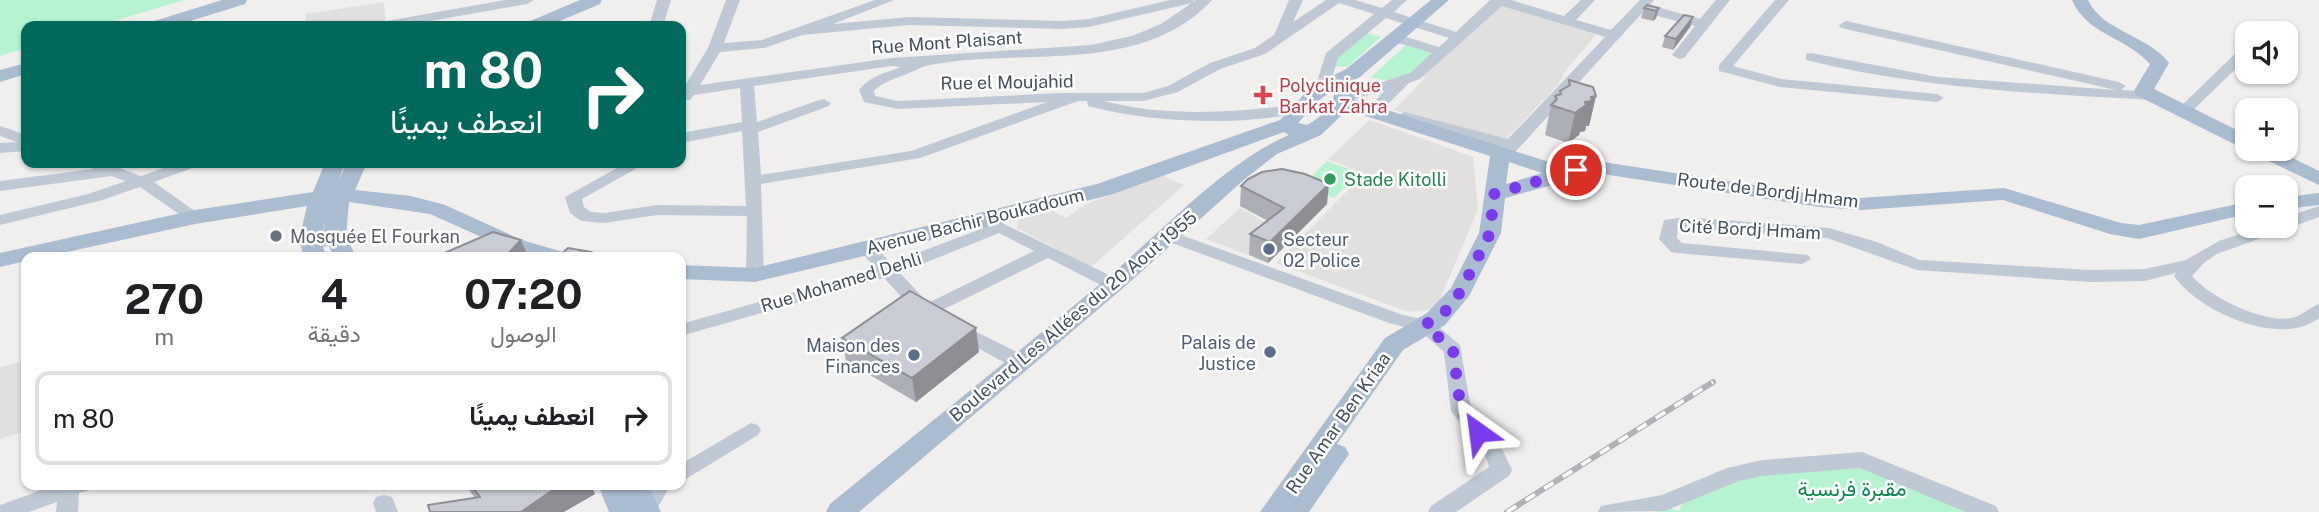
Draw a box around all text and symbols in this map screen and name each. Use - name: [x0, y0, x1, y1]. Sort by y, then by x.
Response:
- map controls: [2235, 21, 2298, 238]
- button: sound: [2235, 21, 2298, 84]
- street label: Rue Mont Plaisant: [871, 26, 1023, 58]
- text: 80 m: [424, 41, 543, 99]
- icon: right: [567, 49, 658, 140]
- street label: Rue el Moujahid: [940, 70, 1074, 94]
- place label: Polyclinique Barkat Zahra: [1279, 75, 1387, 117]
- marker: Polyclinique Barkat Zahra: [1253, 85, 1273, 105]
- button: +: [2235, 98, 2298, 161]
- text: انعطف يمينًا: [390, 103, 543, 140]
- pin: [1546, 140, 1606, 200]
- icon: arrive: [1557, 151, 1595, 189]
- street label: Route de Bordj Hmam: [1676, 168, 1860, 212]
- place label: Stade Kitolli: [1344, 169, 1446, 190]
- marker: Stade Kitolli: [1322, 171, 1338, 187]
- button: −: [2235, 175, 2298, 238]
- street label: Avenue Bachir Boukadoum: [864, 184, 1086, 258]
- street label: Boulevard Les Allées du 20 Aout 1955: [945, 206, 1201, 426]
- street label: Cité Bordj Hmam: [1679, 215, 1821, 243]
- place label: Mosquée El Fourkan: [290, 226, 460, 247]
- marker: Mosquée El Fourkan: [268, 228, 284, 244]
- place label: Secteur 02 Police: [1283, 229, 1360, 271]
- marker: Secteur 02 Police: [1261, 241, 1277, 257]
- street label: Rue Mohamed Dehli: [758, 248, 924, 316]
- text: 4: [320, 269, 348, 318]
- text: 07:20: [464, 269, 583, 318]
- text: 270: [124, 274, 204, 323]
- text: دقيقة: [307, 320, 361, 347]
- text: الوصول: [490, 320, 557, 347]
- text: m: [154, 323, 174, 350]
- place label: Palais de Justice: [1181, 332, 1256, 374]
- place label: Maison des Finances: [806, 335, 900, 377]
- marker: Palais de Justice: [1262, 344, 1278, 360]
- marker: Maison des Finances: [906, 347, 922, 363]
- street label: Rue Amar Ben Kriaa: [1281, 348, 1395, 498]
- position arrow: [1441, 395, 1515, 469]
- icon: right: [616, 399, 654, 437]
- text: انعطف يمينًا: [469, 400, 595, 431]
- text: 80 m: [53, 403, 114, 434]
- park label: مقبرة فرنسية: [1798, 476, 1906, 502]

